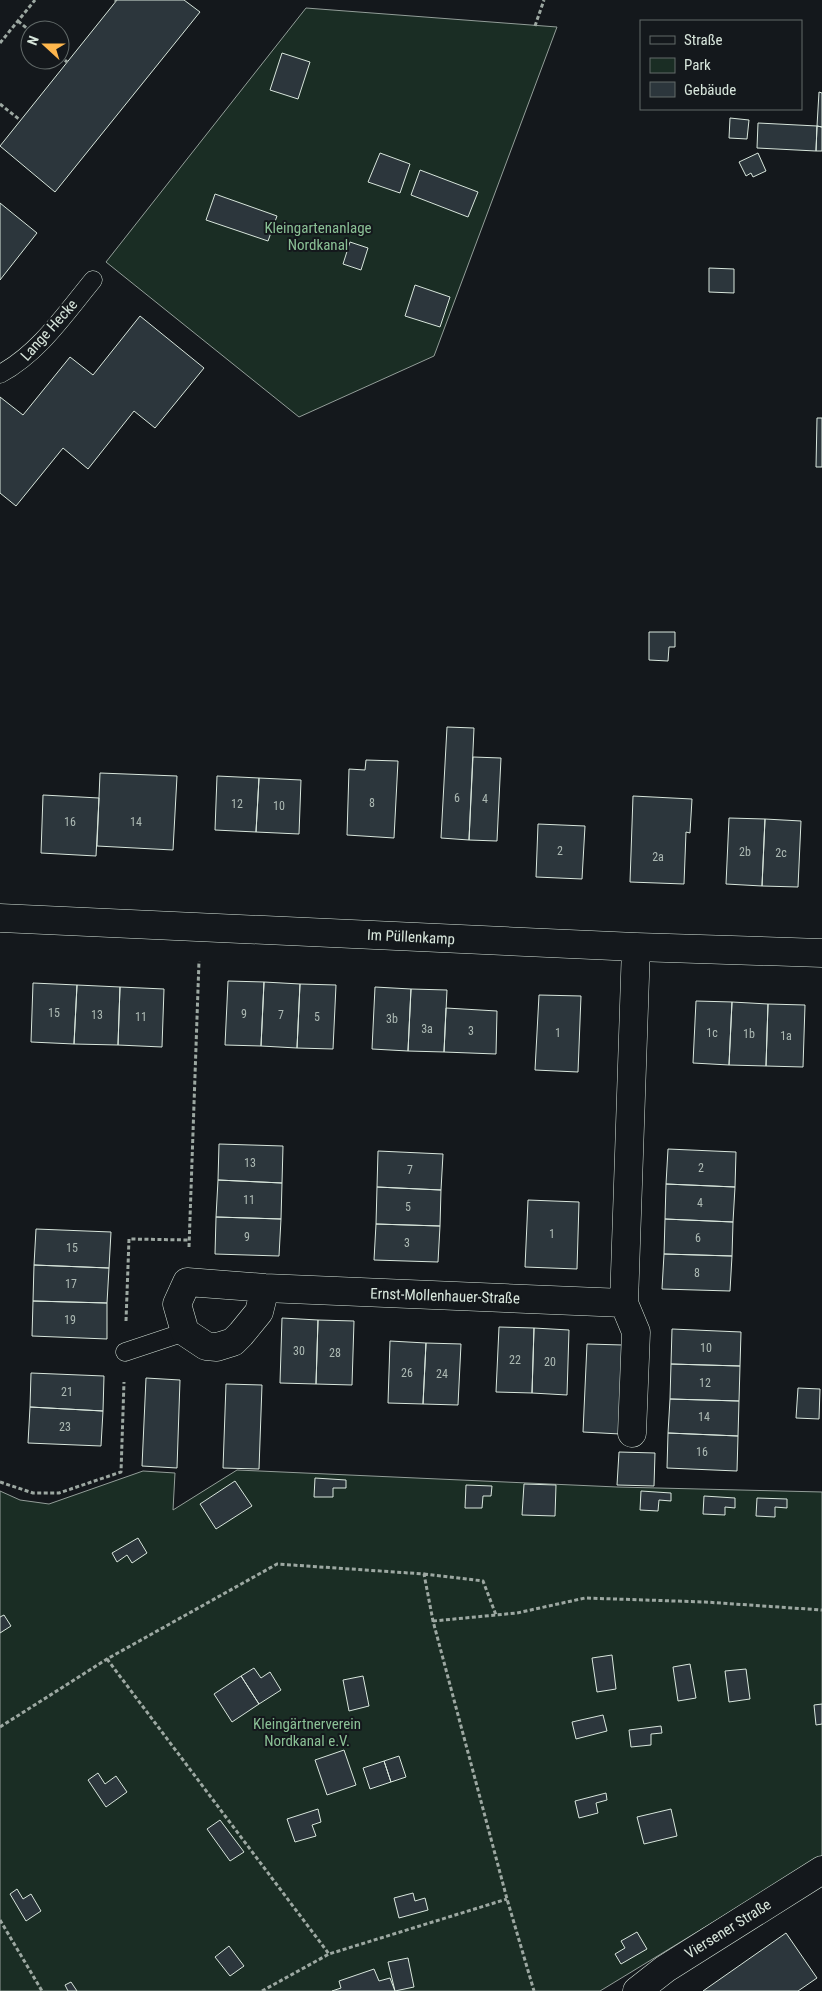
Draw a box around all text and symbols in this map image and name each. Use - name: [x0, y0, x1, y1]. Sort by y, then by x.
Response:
- north arrow: [20, 20, 70, 70]
- legend: [640, 20, 802, 110]
- text: Straße: [684, 31, 723, 49]
- text: N: [24, 33, 42, 47]
- text: Park: [684, 56, 711, 74]
- text: Gebäude: [684, 81, 736, 99]
- park label: Kleingartenanlage Nordkanal: [264, 219, 372, 254]
- street label: Lange Hecke: [17, 296, 81, 364]
- house number: 6: [454, 791, 460, 805]
- house number: 4: [482, 792, 488, 806]
- house number: 8: [369, 796, 375, 810]
- house number: 12: [231, 797, 243, 811]
- house number: 10: [273, 799, 285, 813]
- house number: 16: [64, 815, 76, 829]
- house number: 14: [130, 815, 142, 829]
- house number: 2: [557, 844, 563, 858]
- house number: 2b: [739, 845, 751, 859]
- house number: 2c: [775, 846, 787, 860]
- house number: 2a: [652, 850, 664, 864]
- street label: Im Püllenkamp: [367, 926, 455, 948]
- house number: 15: [48, 1006, 60, 1020]
- house number: 9: [241, 1007, 247, 1021]
- house number: 13: [91, 1008, 103, 1022]
- house number: 7: [278, 1008, 284, 1022]
- house number: 11: [135, 1010, 147, 1024]
- house number: 5: [314, 1010, 320, 1024]
- house number: 3b: [386, 1012, 398, 1026]
- house number: 3a: [421, 1022, 433, 1036]
- house number: 3: [468, 1024, 474, 1038]
- house number: 1: [555, 1026, 561, 1040]
- house number: 1c: [706, 1026, 718, 1040]
- house number: 1b: [743, 1027, 755, 1041]
- house number: 1a: [780, 1029, 792, 1043]
- house number: 13: [244, 1156, 256, 1170]
- house number: 2: [698, 1161, 704, 1175]
- house number: 7: [407, 1163, 413, 1177]
- house number: 11: [243, 1193, 255, 1207]
- house number: 4: [697, 1196, 703, 1210]
- house number: 5: [405, 1200, 411, 1214]
- house number: 1: [549, 1227, 555, 1241]
- house number: 9: [244, 1230, 250, 1244]
- house number: 6: [695, 1231, 701, 1245]
- house number: 3: [404, 1236, 410, 1250]
- house number: 15: [66, 1241, 78, 1255]
- house number: 8: [694, 1266, 700, 1280]
- house number: 17: [65, 1277, 77, 1291]
- street label: Ernst-Mollenhauer-Straße: [370, 1284, 520, 1308]
- house number: 19: [64, 1313, 76, 1327]
- house number: 10: [700, 1341, 712, 1355]
- house number: 30: [293, 1344, 305, 1358]
- house number: 28: [329, 1346, 341, 1360]
- house number: 22: [509, 1353, 521, 1367]
- house number: 20: [544, 1355, 556, 1369]
- house number: 26: [401, 1366, 413, 1380]
- house number: 24: [436, 1367, 448, 1381]
- house number: 12: [699, 1376, 711, 1390]
- house number: 21: [61, 1385, 73, 1399]
- house number: 14: [698, 1410, 710, 1424]
- house number: 23: [59, 1420, 71, 1434]
- house number: 16: [696, 1445, 708, 1459]
- park label: Kleingärtnerverein Nordkanal e.V.: [253, 1715, 361, 1750]
- street label: Viersener Straße: [682, 1895, 774, 1963]

